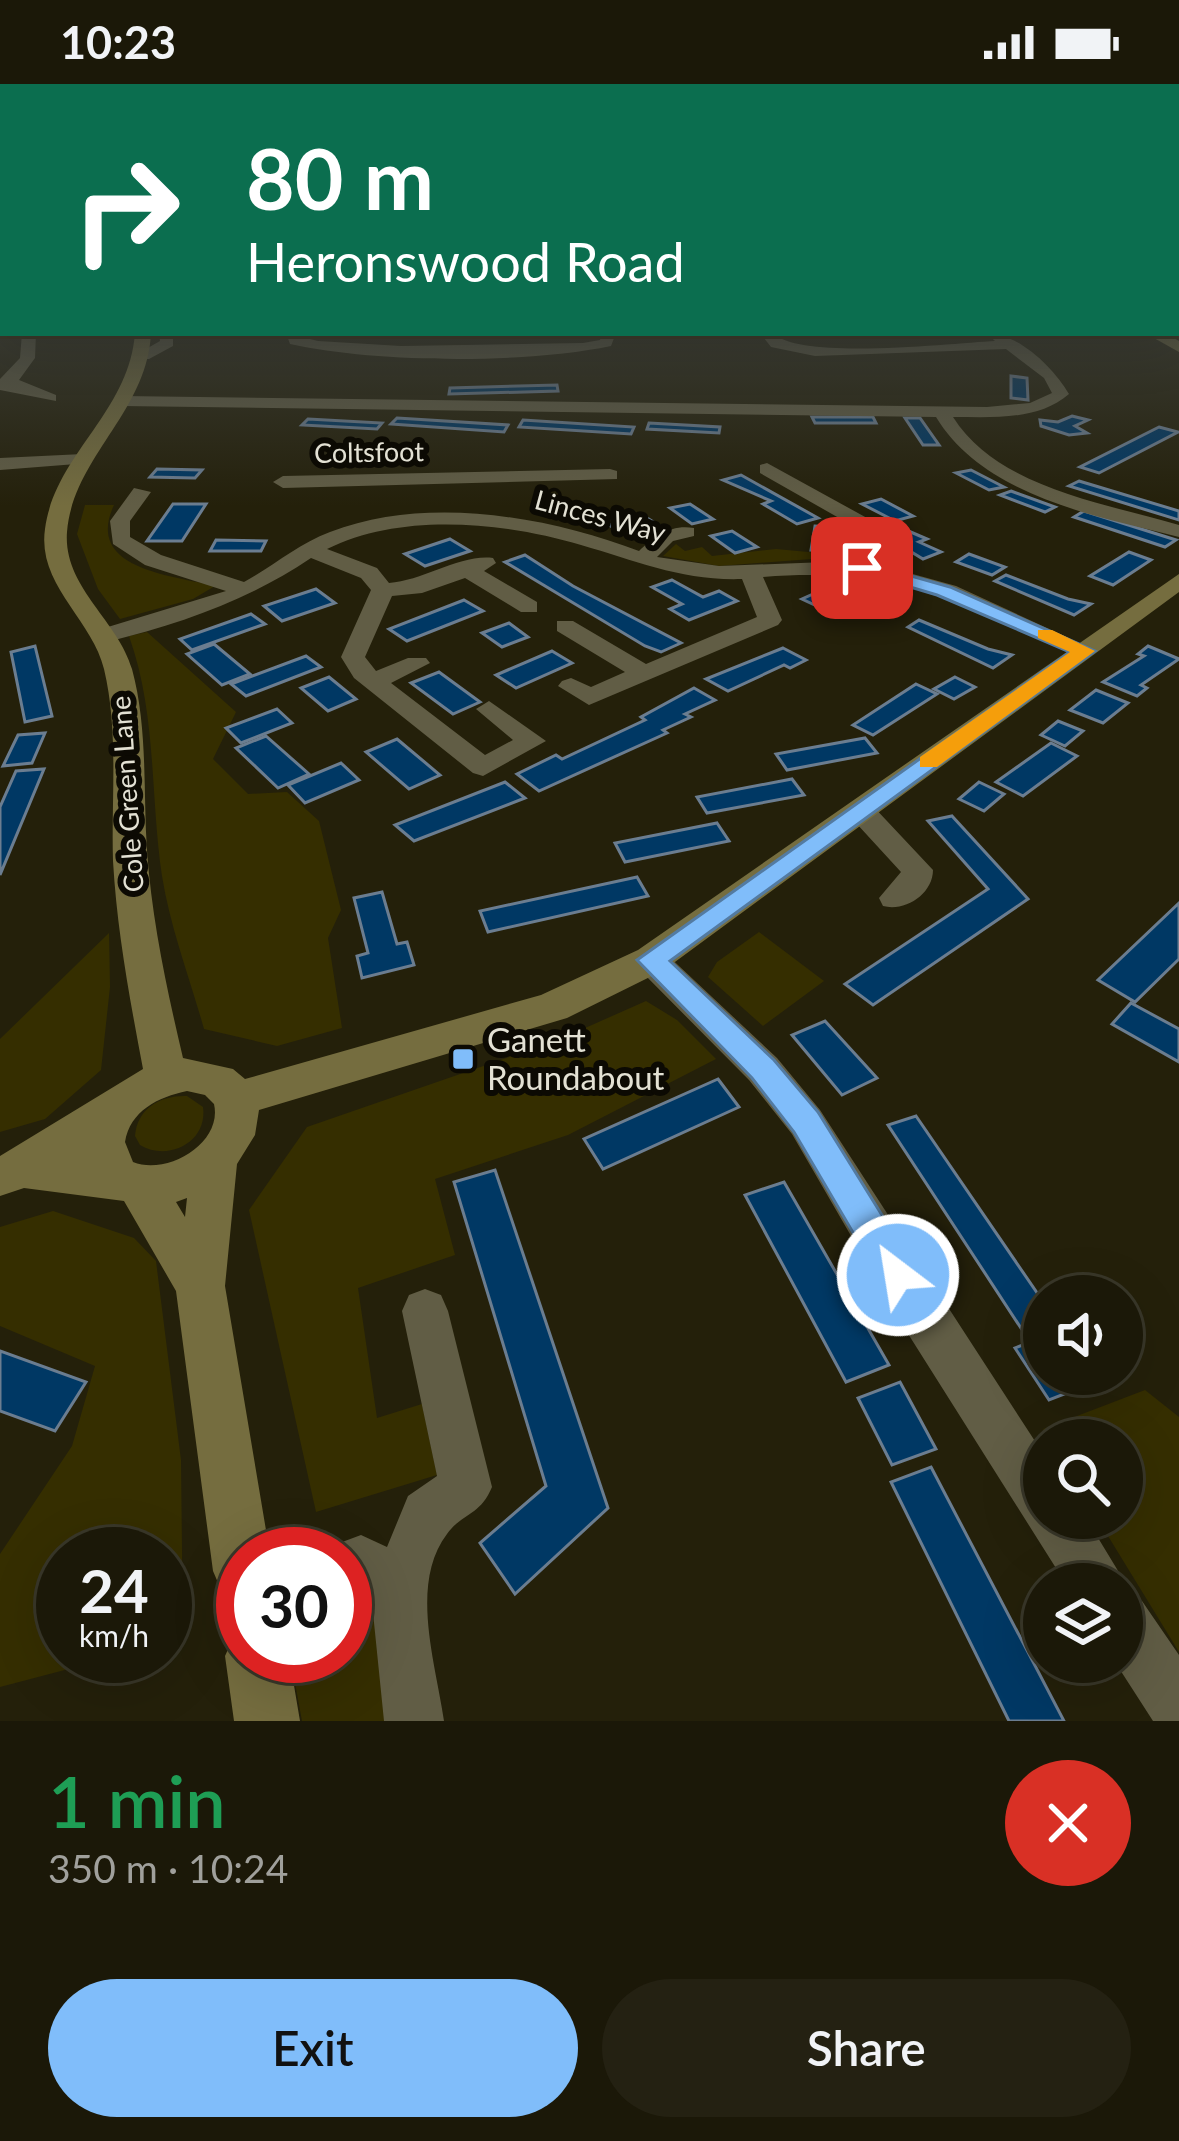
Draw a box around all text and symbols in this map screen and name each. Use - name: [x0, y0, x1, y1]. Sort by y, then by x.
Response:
- text: 10:23: [60, 15, 176, 69]
- text: 80 m: [246, 127, 434, 228]
- icon: right: [48, 132, 204, 288]
- text: Heronswood Road: [246, 229, 685, 294]
- street label: Coltsfoot: [314, 434, 425, 469]
- street label: Linces Way: [531, 482, 669, 549]
- pin: [811, 517, 913, 619]
- icon: arrive: [829, 535, 895, 601]
- street label: Cole Green Lane: [103, 695, 150, 893]
- place label: Ganett Roundabout: [487, 1019, 665, 1097]
- marker: Ganett Roundabout: [450, 1046, 476, 1072]
- position arrow: [835, 1212, 961, 1338]
- map controls: [1023, 1275, 1143, 1683]
- button: sound: [1023, 1275, 1143, 1395]
- button: search: [1023, 1419, 1143, 1539]
- speed limit sign: 30: [216, 1527, 372, 1683]
- text: 24: [79, 1554, 149, 1626]
- button: layers: [1023, 1563, 1143, 1683]
- text: km/h: [79, 1617, 149, 1653]
- text: 1 min: [48, 1757, 226, 1843]
- button: close: [1005, 1760, 1131, 1886]
- text: 350 m · 10:24: [48, 1845, 288, 1891]
- button: Exit: [48, 1979, 578, 2117]
- button: Share: [602, 1979, 1131, 2117]

